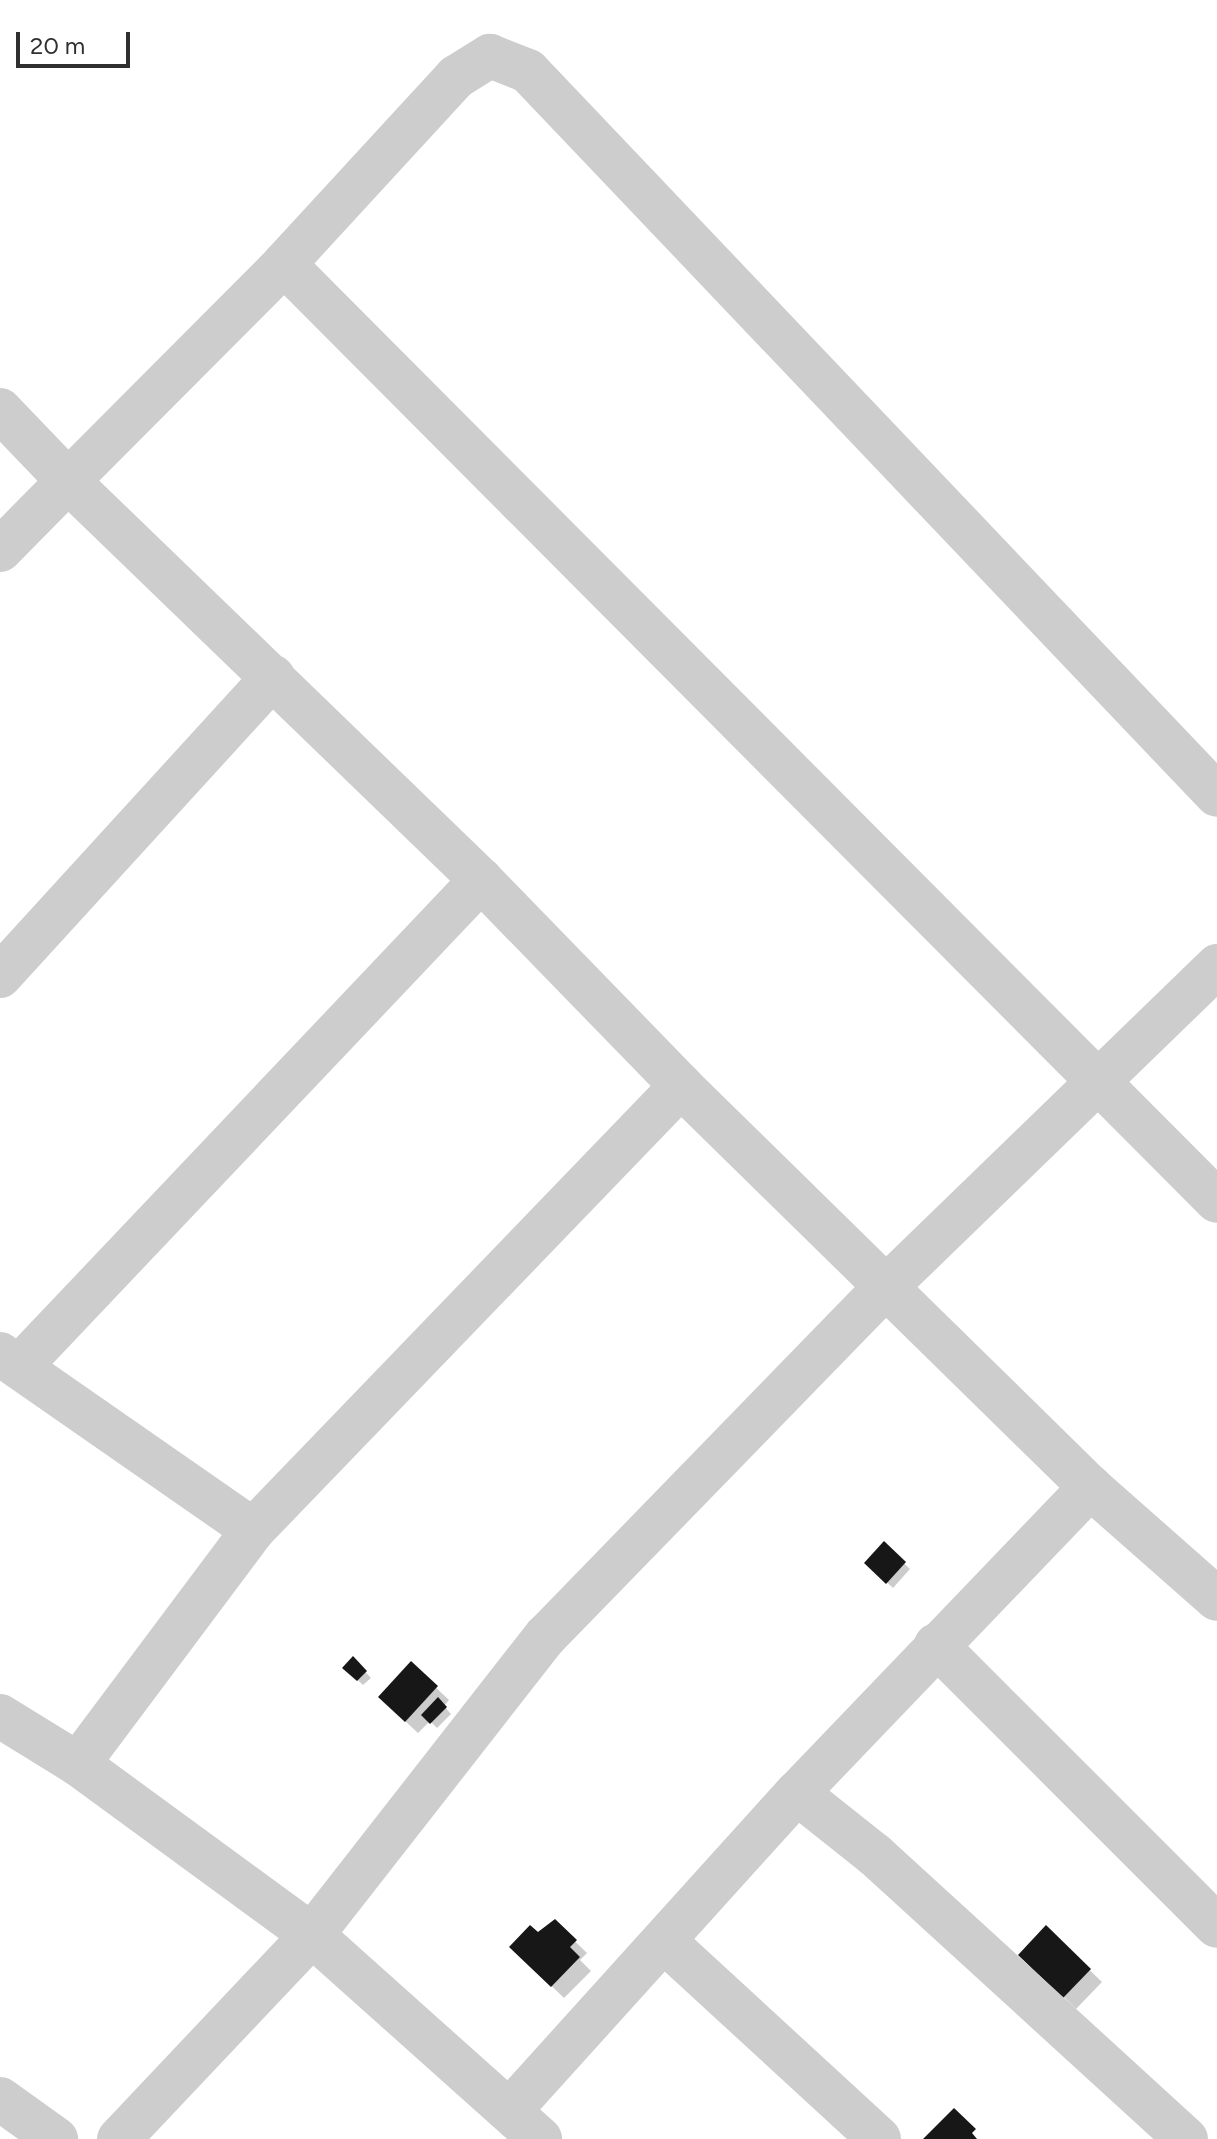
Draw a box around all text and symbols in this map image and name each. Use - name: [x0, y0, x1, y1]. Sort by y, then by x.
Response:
- scale bar: [20, 16, 134, 66]
- text: 20 m: [30, 31, 85, 60]

